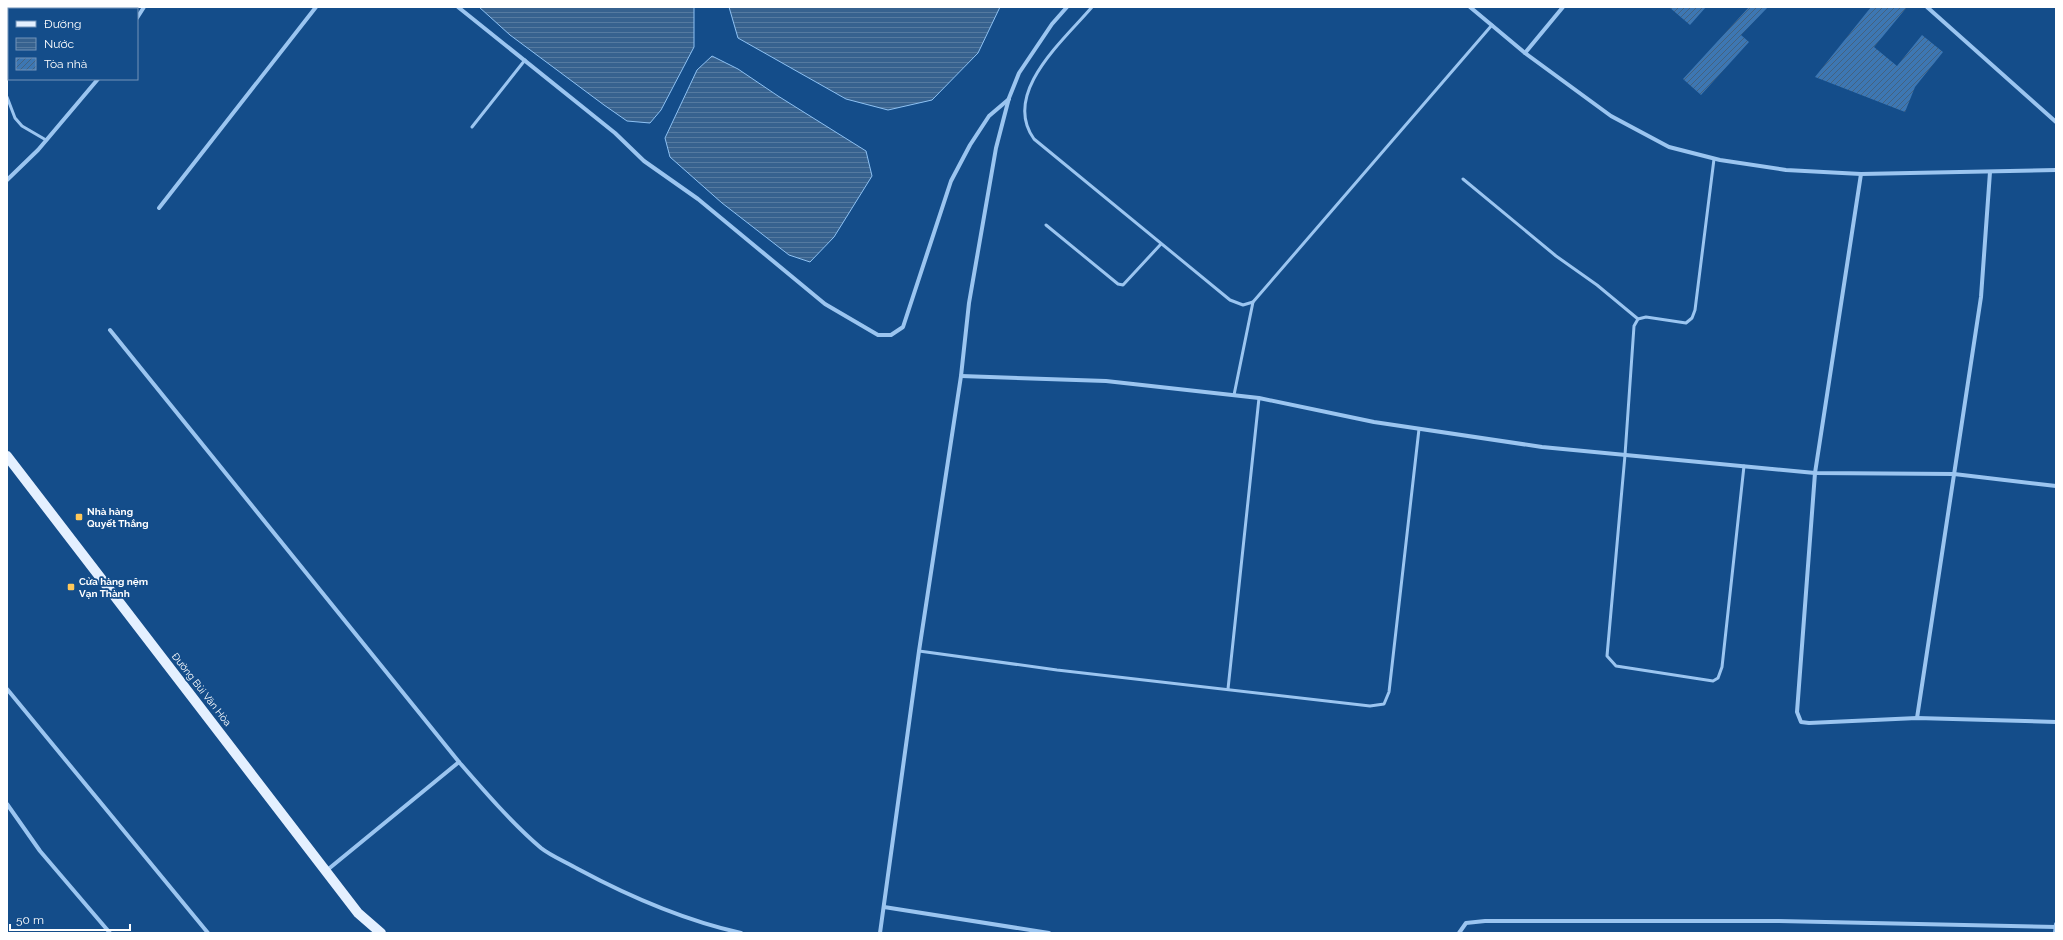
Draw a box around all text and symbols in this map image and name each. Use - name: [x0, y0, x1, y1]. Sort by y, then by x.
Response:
- legend: [8, 8, 138, 80]
- text: Đường: [44, 17, 81, 31]
- text: Nước: [44, 37, 75, 51]
- text: Tòa nhà: [44, 57, 87, 71]
- place label: Nhà hàng Quyết Thắng: [87, 506, 149, 529]
- marker: Nhà hàng Quyết Thắng: [74, 512, 84, 522]
- place label: Cửa hàng nệm Vạn Thành: [79, 576, 148, 599]
- marker: Cửa hàng nệm Vạn Thành: [66, 582, 76, 592]
- street label: Đường Bùi Văn Hòa: [170, 651, 233, 728]
- scale bar: [10, 906, 130, 932]
- text: 50 m: [16, 913, 44, 927]

